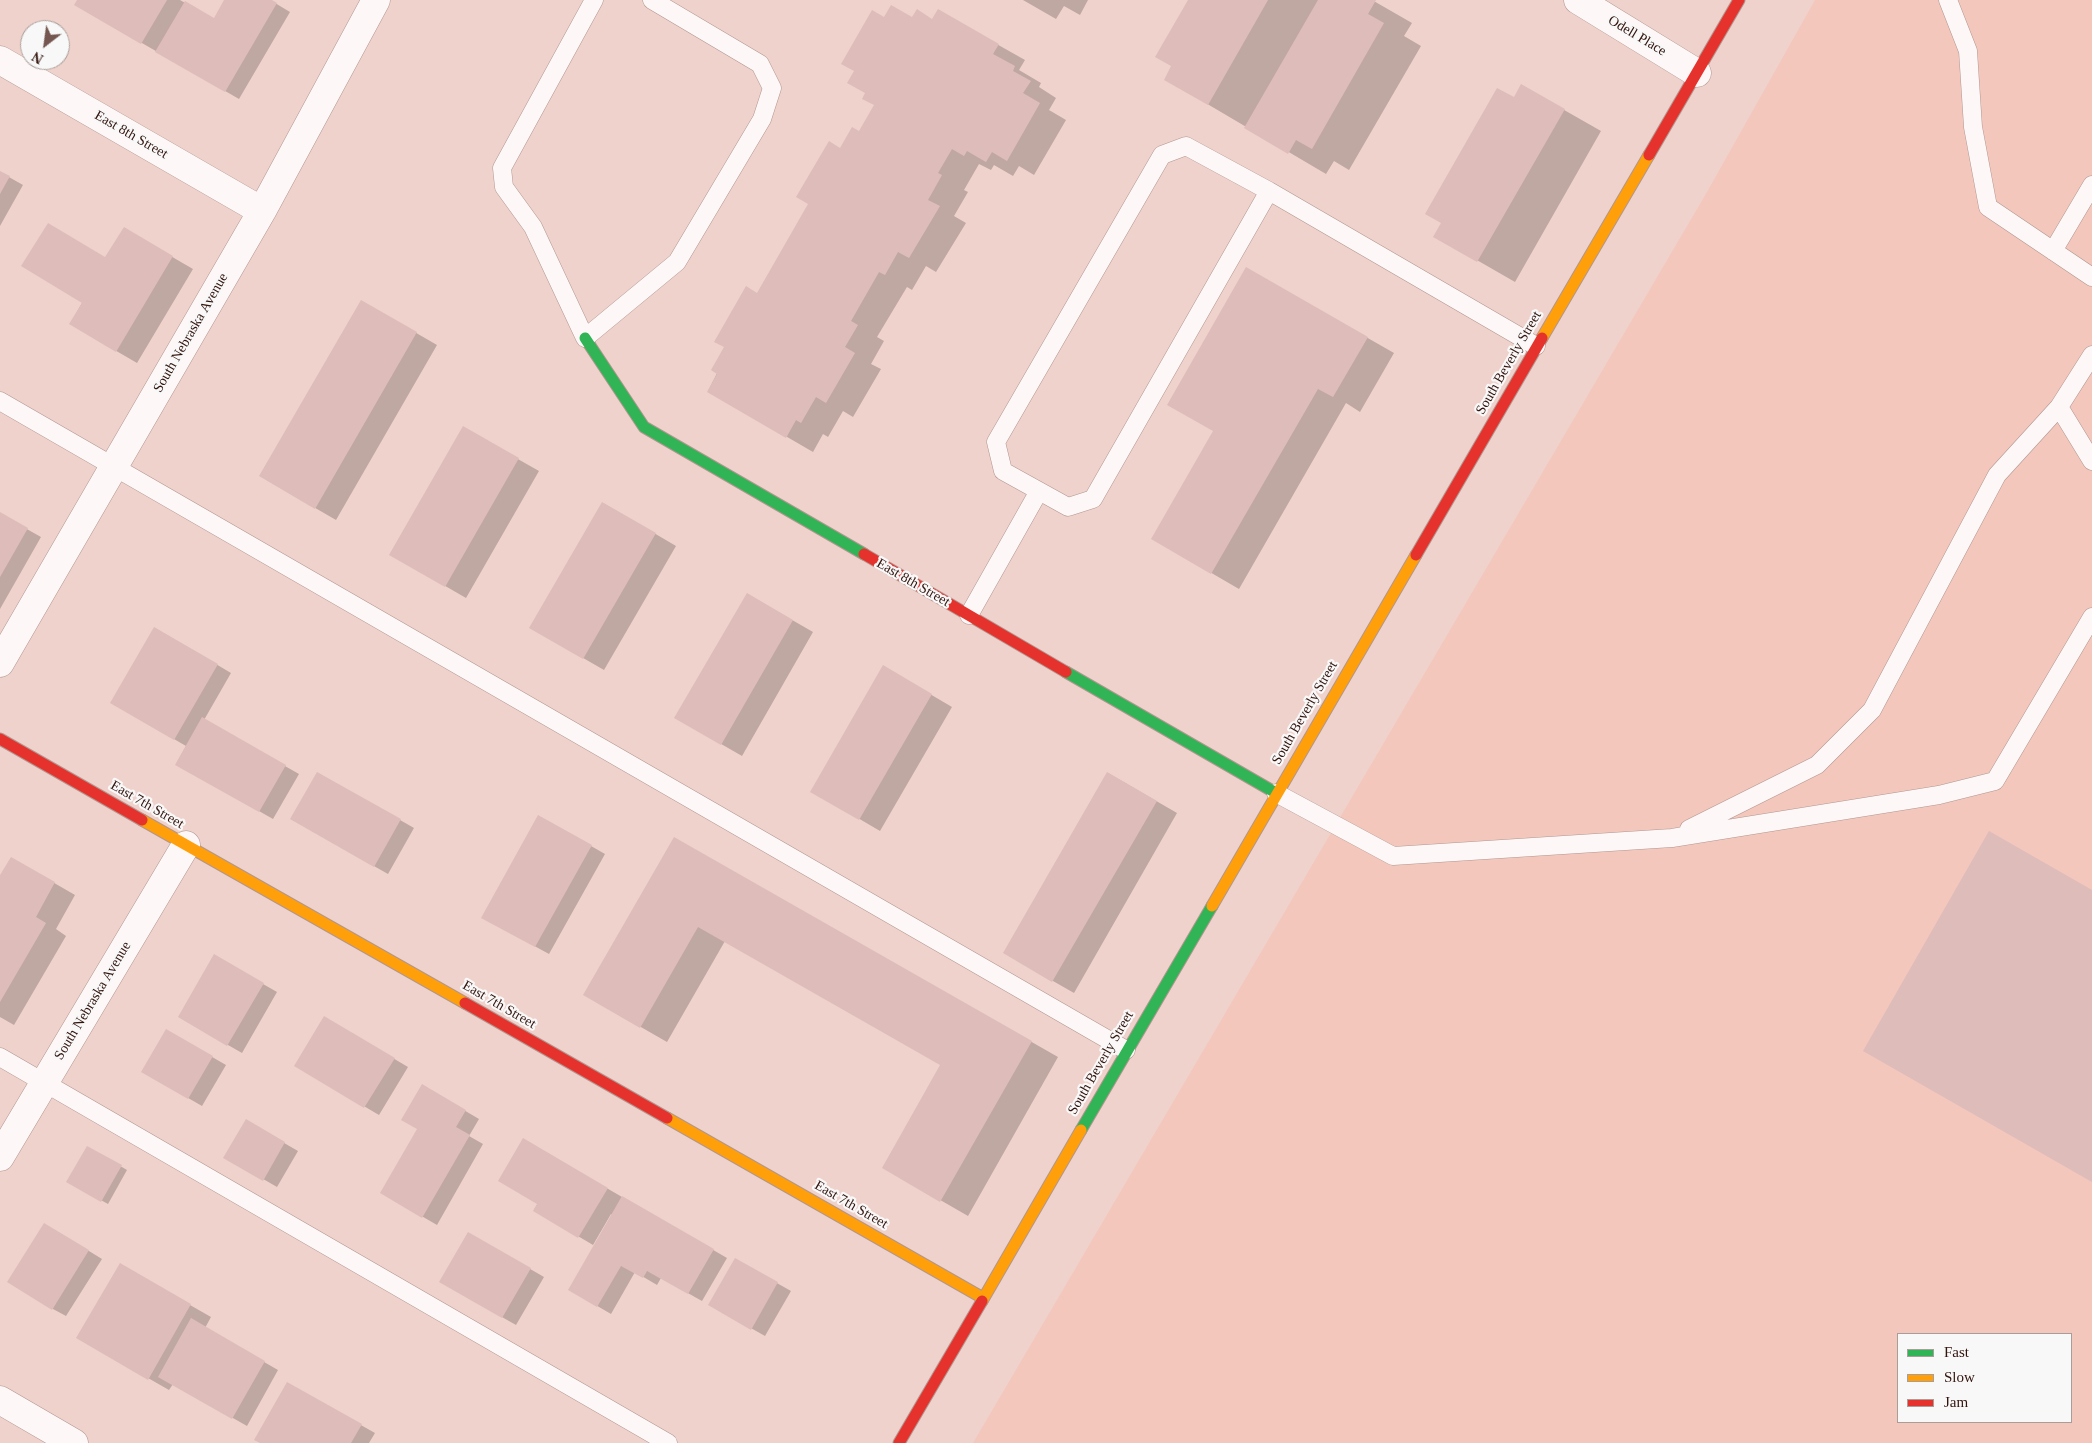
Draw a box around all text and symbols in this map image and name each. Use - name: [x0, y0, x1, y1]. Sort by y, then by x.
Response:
- street label: Odell Place: [1605, 12, 1669, 60]
- north arrow: [20, 20, 70, 70]
- text: N: [30, 49, 46, 67]
- street label: East 8th Street: [91, 107, 171, 163]
- street label: South Nebraska Avenue: [150, 270, 232, 396]
- street label: South Beverly Street: [1473, 308, 1545, 418]
- street label: East 8th Street: [873, 555, 953, 611]
- street label: South Beverly Street: [1269, 658, 1341, 768]
- street label: East 7th Street: [107, 777, 187, 833]
- street label: South Nebraska Avenue: [51, 939, 135, 1063]
- street label: East 7th Street: [459, 977, 539, 1033]
- street label: South Beverly Street: [1065, 1008, 1137, 1118]
- street label: East 7th Street: [811, 1177, 891, 1233]
- legend: [1897, 1333, 2072, 1423]
- text: Fast: [1944, 1344, 1969, 1360]
- text: Slow: [1944, 1369, 1975, 1385]
- text: Jam: [1944, 1394, 1968, 1410]

